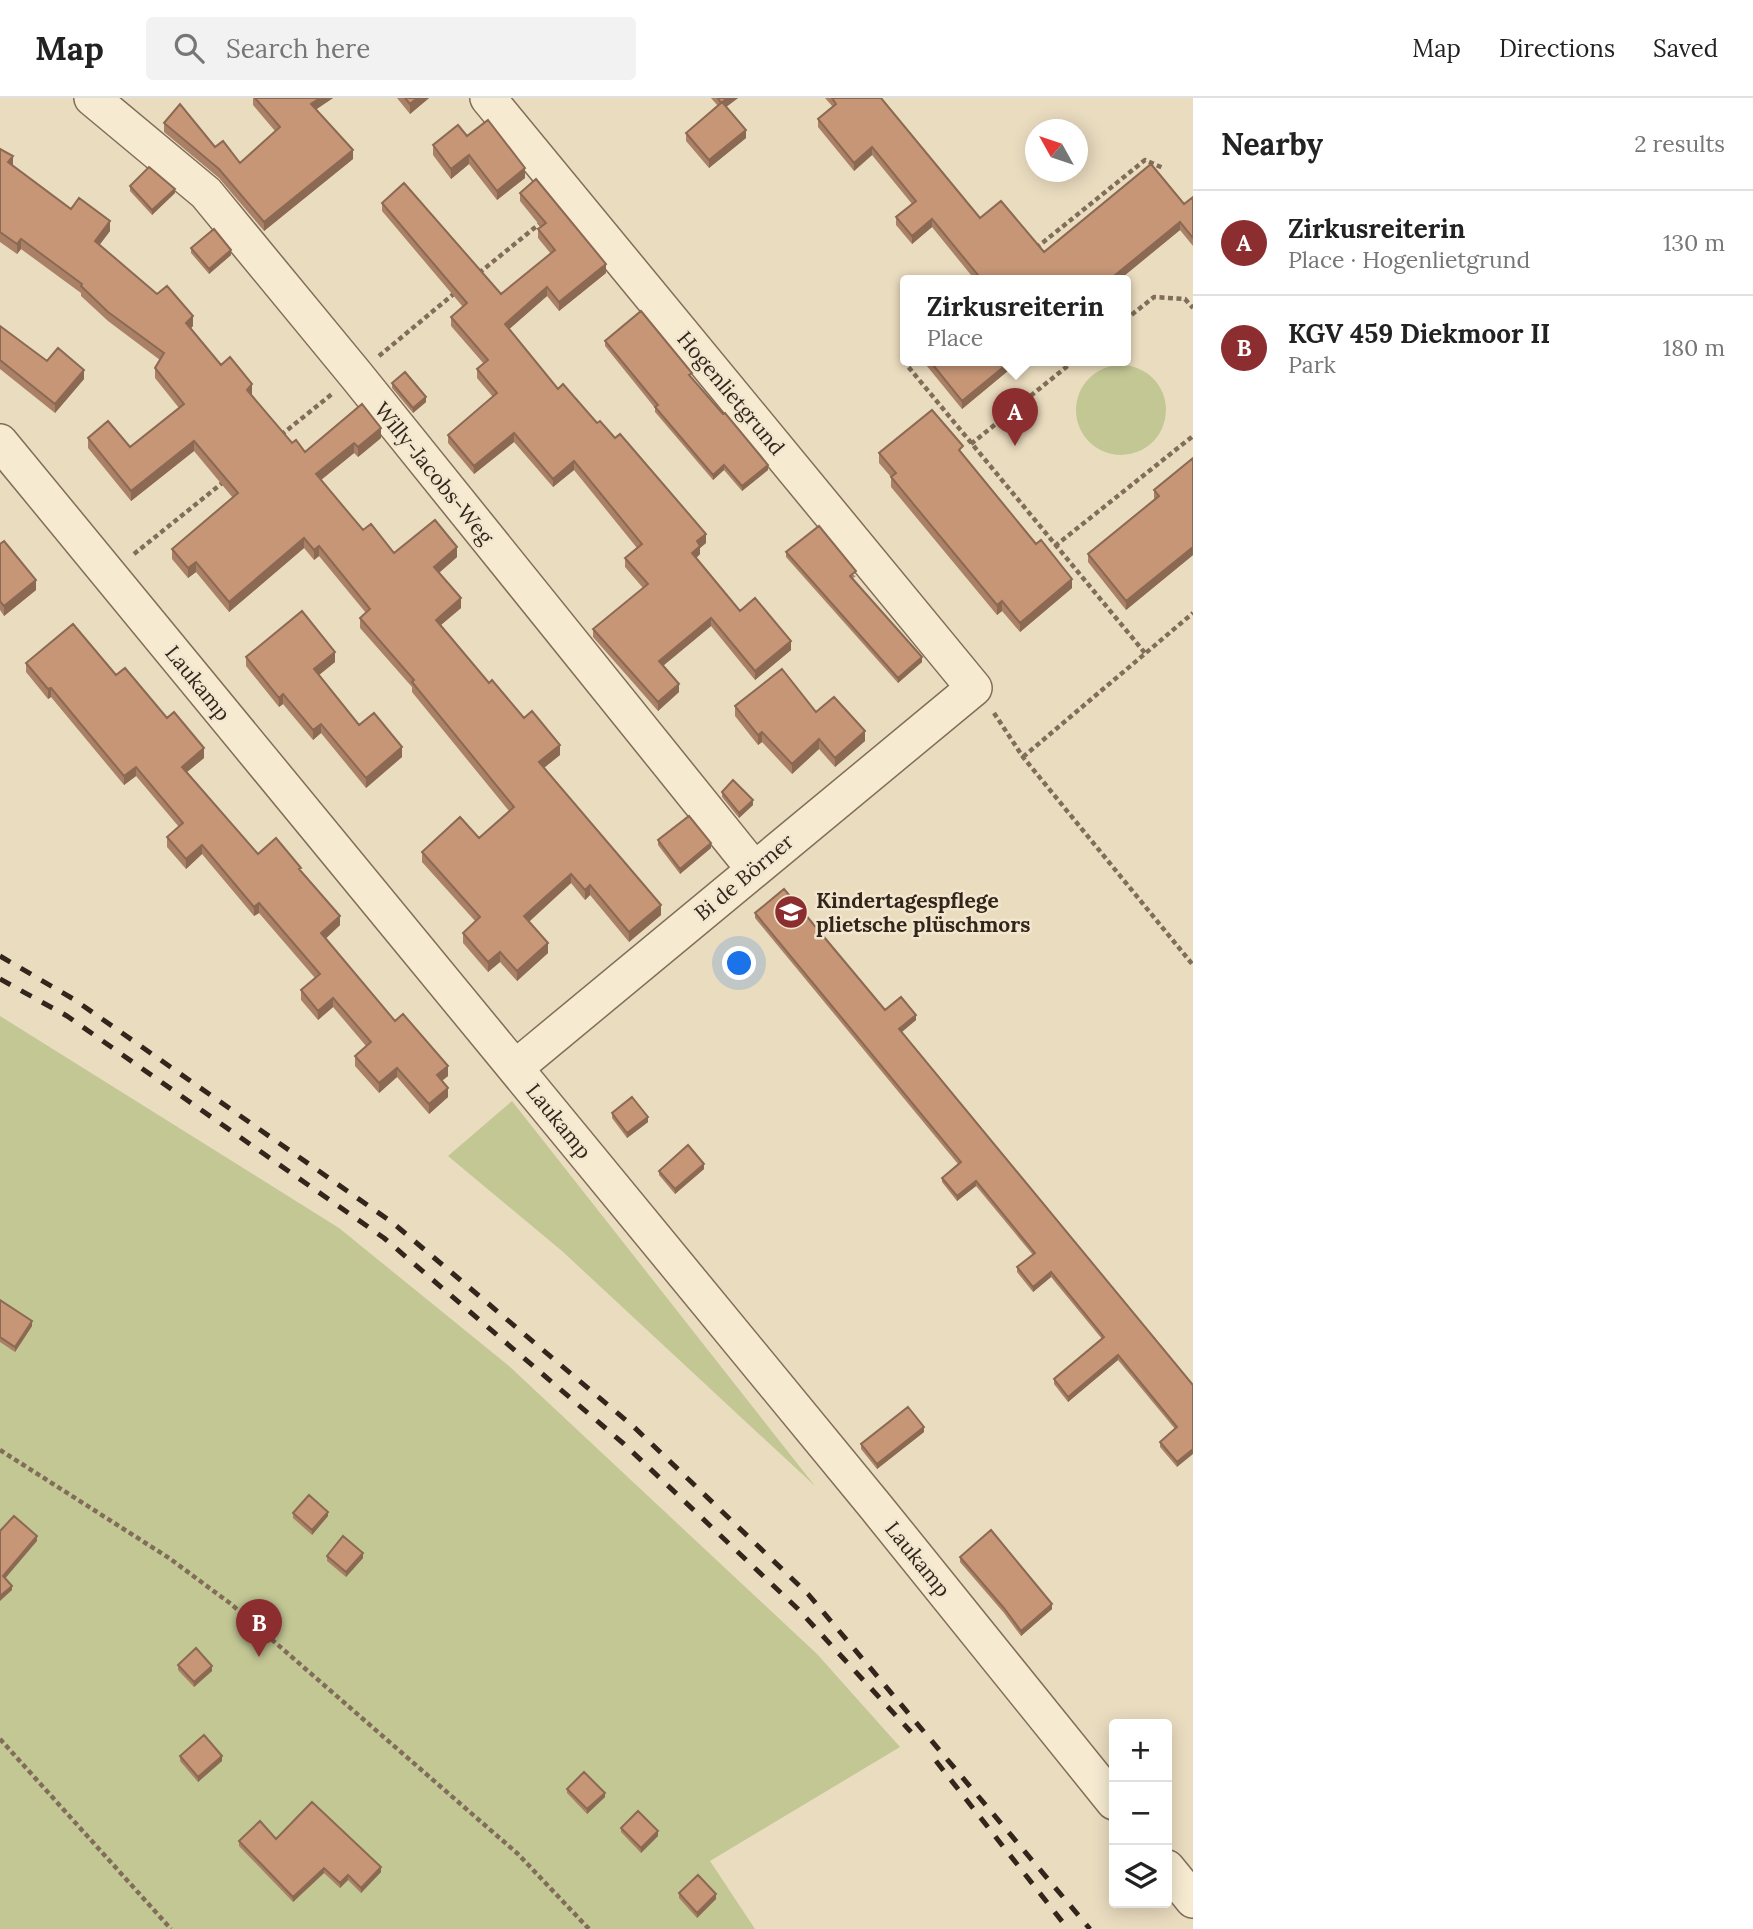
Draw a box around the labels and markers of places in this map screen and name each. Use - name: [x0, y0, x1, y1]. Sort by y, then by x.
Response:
- pin: A: [992, 388, 1038, 446]
- place label: Kindertagespflege plietsche plüschmors: [816, 887, 1030, 938]
- school or university icon: Kindertagespflege plietsche plüschmors: [772, 893, 810, 931]
- pin: B: [236, 1599, 282, 1657]

